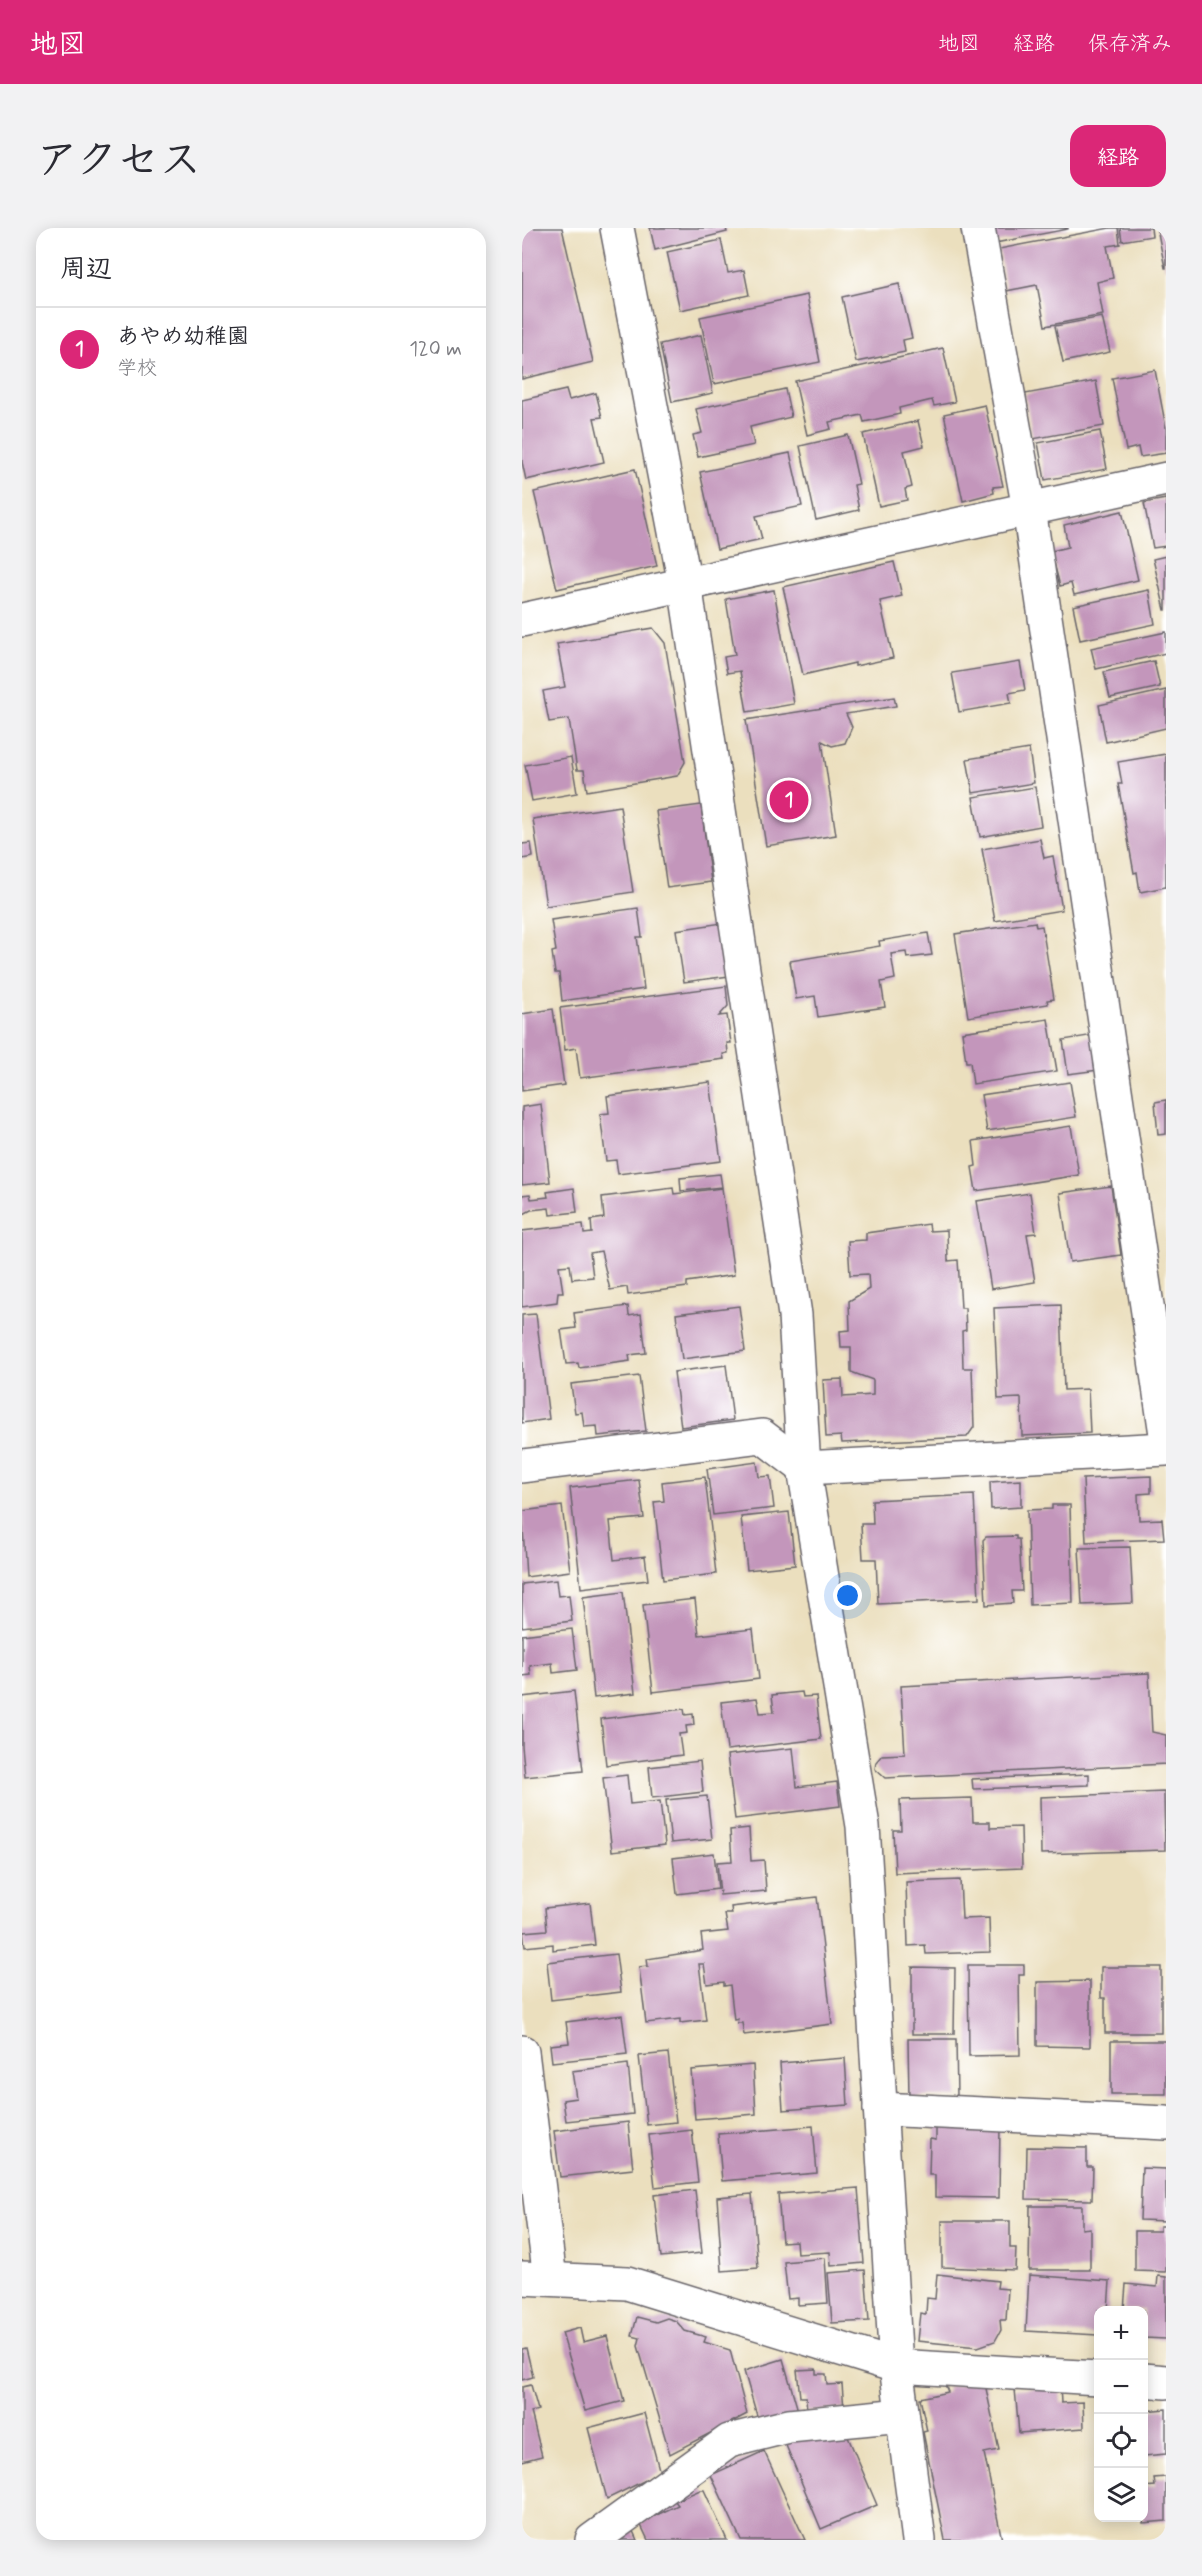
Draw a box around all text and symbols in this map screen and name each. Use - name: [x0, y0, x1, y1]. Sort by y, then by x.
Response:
- text: 地図: [30, 27, 86, 64]
- text: 地図: [938, 30, 980, 58]
- text: 経路: [1013, 30, 1055, 58]
- text: 保存済み: [1088, 30, 1172, 58]
- button: 経路: [1070, 125, 1166, 187]
- text: アクセス: [36, 134, 201, 189]
- text: 周辺: [60, 253, 112, 287]
- text: あやめ幼稚園: [117, 323, 249, 351]
- text: 1: [75, 336, 84, 363]
- text: 120 m: [409, 336, 462, 363]
- text: 学校: [117, 355, 157, 382]
- pin: 1: [770, 778, 808, 822]
- your location: [833, 1581, 862, 1610]
- map controls: [1094, 2306, 1148, 2522]
- button: +: [1094, 2306, 1148, 2360]
- button: −: [1094, 2360, 1148, 2414]
- button: locate: [1094, 2414, 1148, 2468]
- button: layers: [1094, 2468, 1148, 2522]

